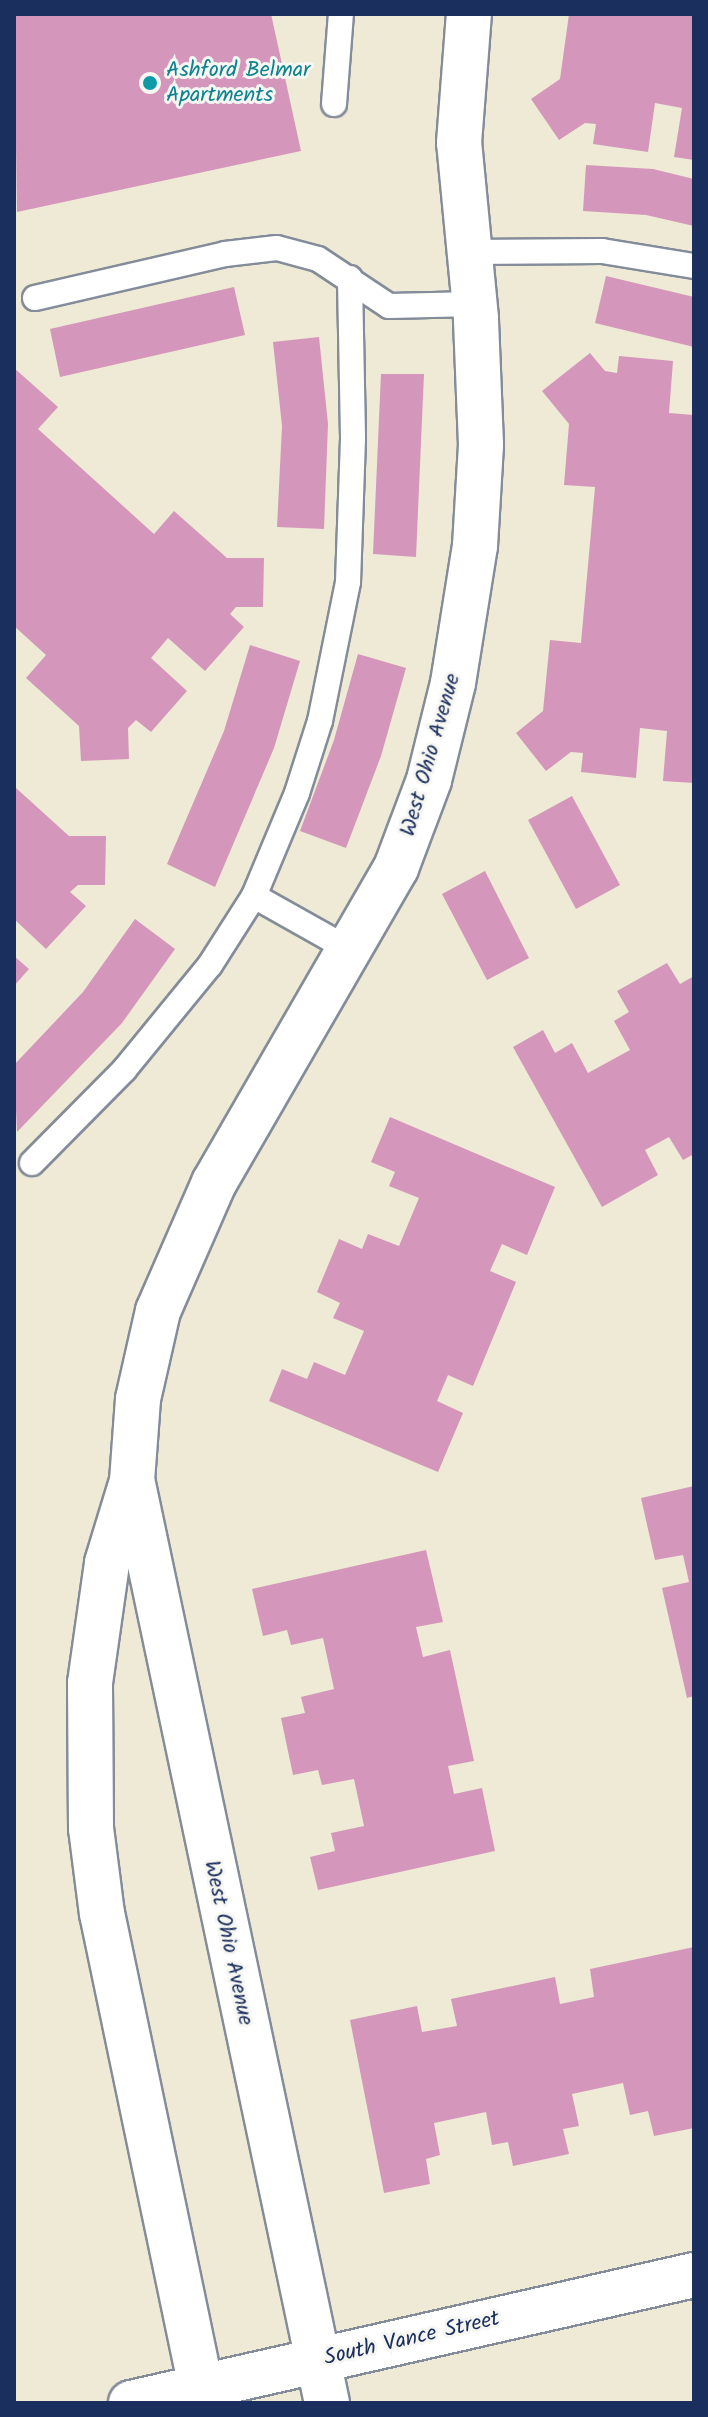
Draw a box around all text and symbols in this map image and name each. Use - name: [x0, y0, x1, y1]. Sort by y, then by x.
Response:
- place label: Ashford Belmar Apartments: [166, 57, 310, 108]
- marker: Ashford Belmar Apartments: [141, 74, 159, 92]
- street label: West Ohio Avenue: [395, 671, 467, 839]
- street label: West Ohio Avenue: [198, 1858, 258, 2028]
- street label: South Vance Street: [322, 2306, 502, 2372]

